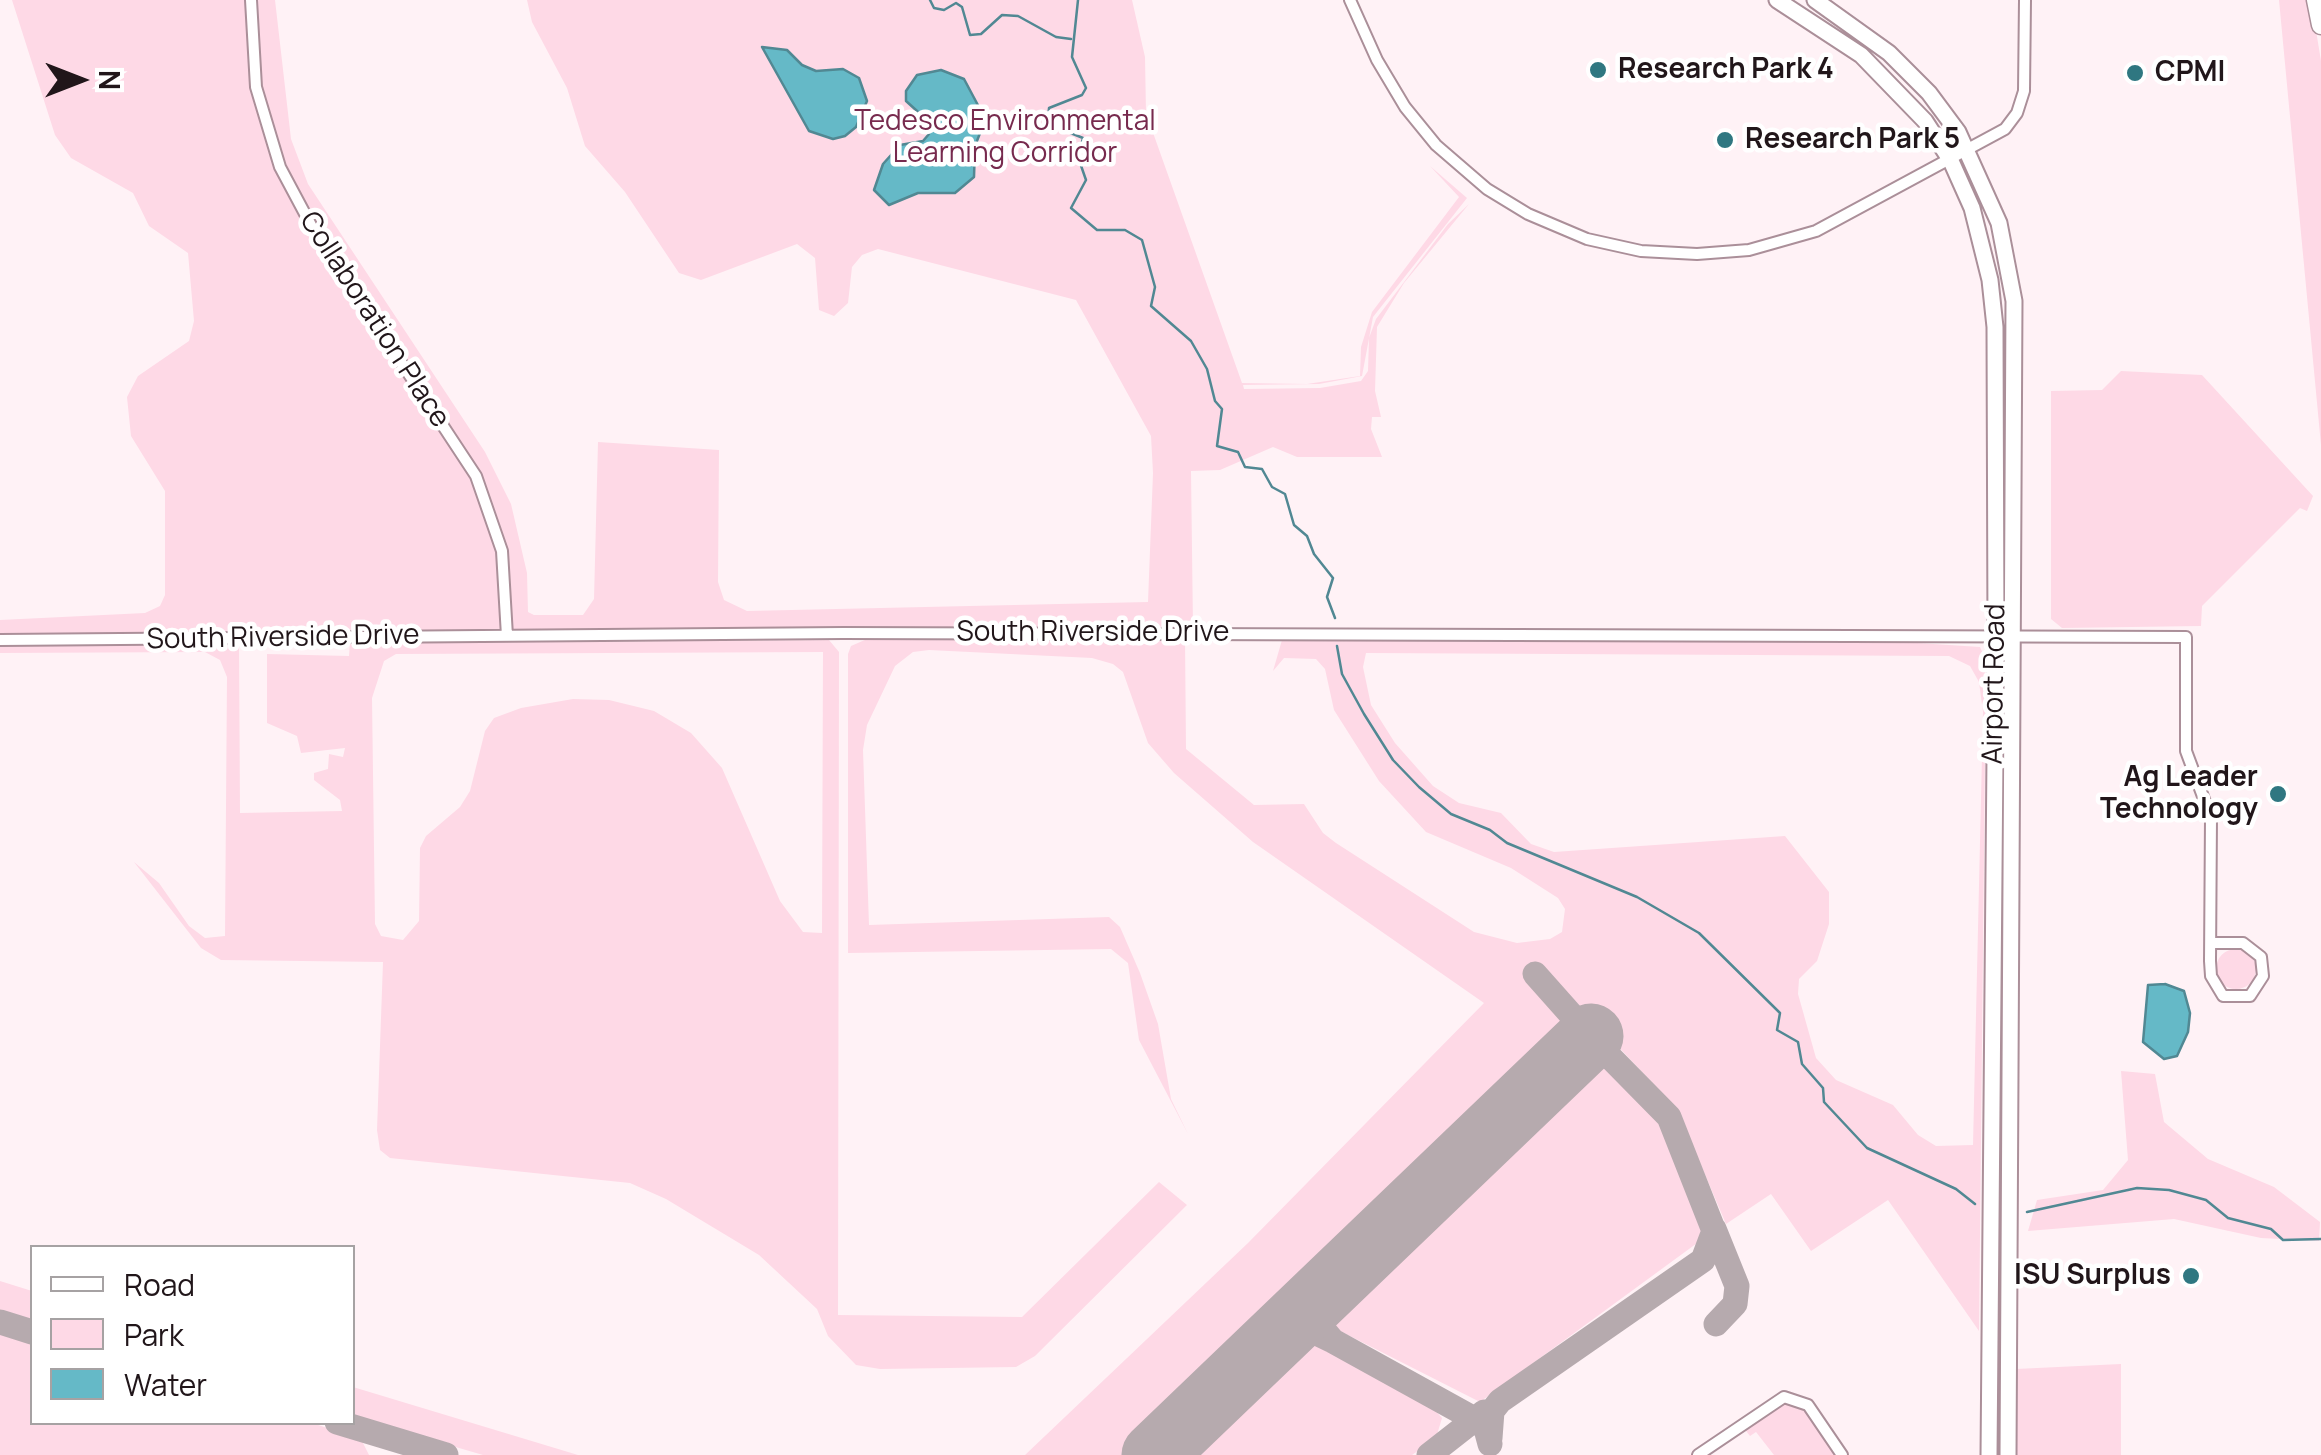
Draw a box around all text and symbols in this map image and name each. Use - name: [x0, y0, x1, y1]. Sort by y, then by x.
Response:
- north arrow: [30, 30, 130, 130]
- place label: Research Park 4: [1618, 53, 1834, 87]
- place label: CPMI: [2155, 56, 2225, 90]
- marker: Research Park 4: [1587, 59, 1609, 81]
- marker: CPMI: [2124, 62, 2146, 84]
- text: N: [91, 70, 129, 90]
- park label: Tedesco Environmental Learning Corridor: [854, 105, 1156, 171]
- place label: Research Park 5: [1745, 123, 1960, 157]
- marker: Research Park 5: [1714, 129, 1736, 151]
- street label: Collaboration Place: [292, 206, 456, 434]
- street label: Airport Road: [1977, 603, 2013, 765]
- street label: South Riverside Drive: [957, 616, 1229, 650]
- street label: South Riverside Drive: [146, 619, 420, 657]
- place label: Ag Leader Technology: [2100, 761, 2258, 827]
- marker: Ag Leader Technology: [2267, 783, 2289, 805]
- legend: [30, 1245, 355, 1425]
- place label: ISU Surplus: [2014, 1259, 2171, 1293]
- text: Road: [124, 1264, 195, 1305]
- marker: ISU Surplus: [2180, 1265, 2202, 1287]
- text: Park: [124, 1314, 184, 1355]
- text: Water: [124, 1364, 207, 1405]

